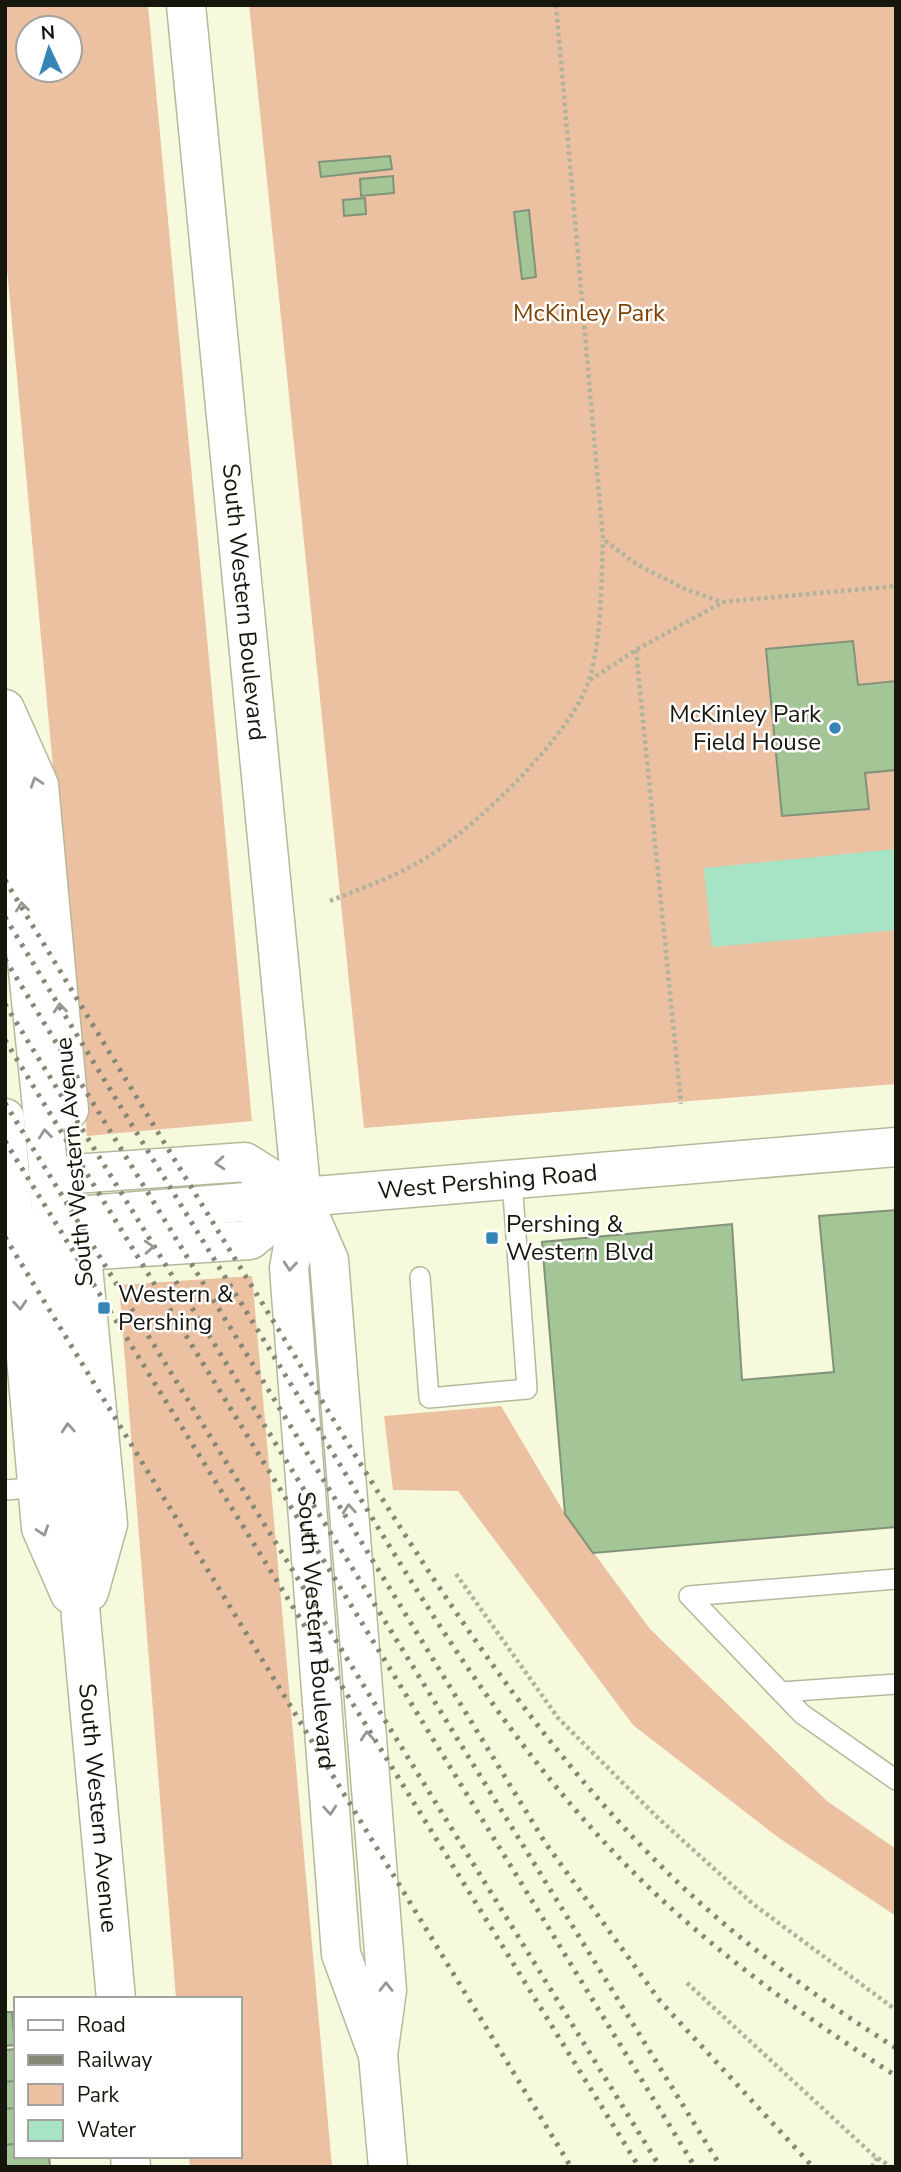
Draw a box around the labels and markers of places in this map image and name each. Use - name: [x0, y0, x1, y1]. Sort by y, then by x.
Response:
- place label: McKinley Park Field House: [669, 698, 822, 758]
- marker: McKinley Park Field House: [827, 720, 843, 736]
- place label: Pershing & Western Blvd: [506, 1208, 654, 1268]
- marker: Pershing & Western Blvd: [484, 1230, 500, 1246]
- place label: Western & Pershing: [118, 1278, 234, 1338]
- marker: Western & Pershing: [96, 1300, 112, 1316]

